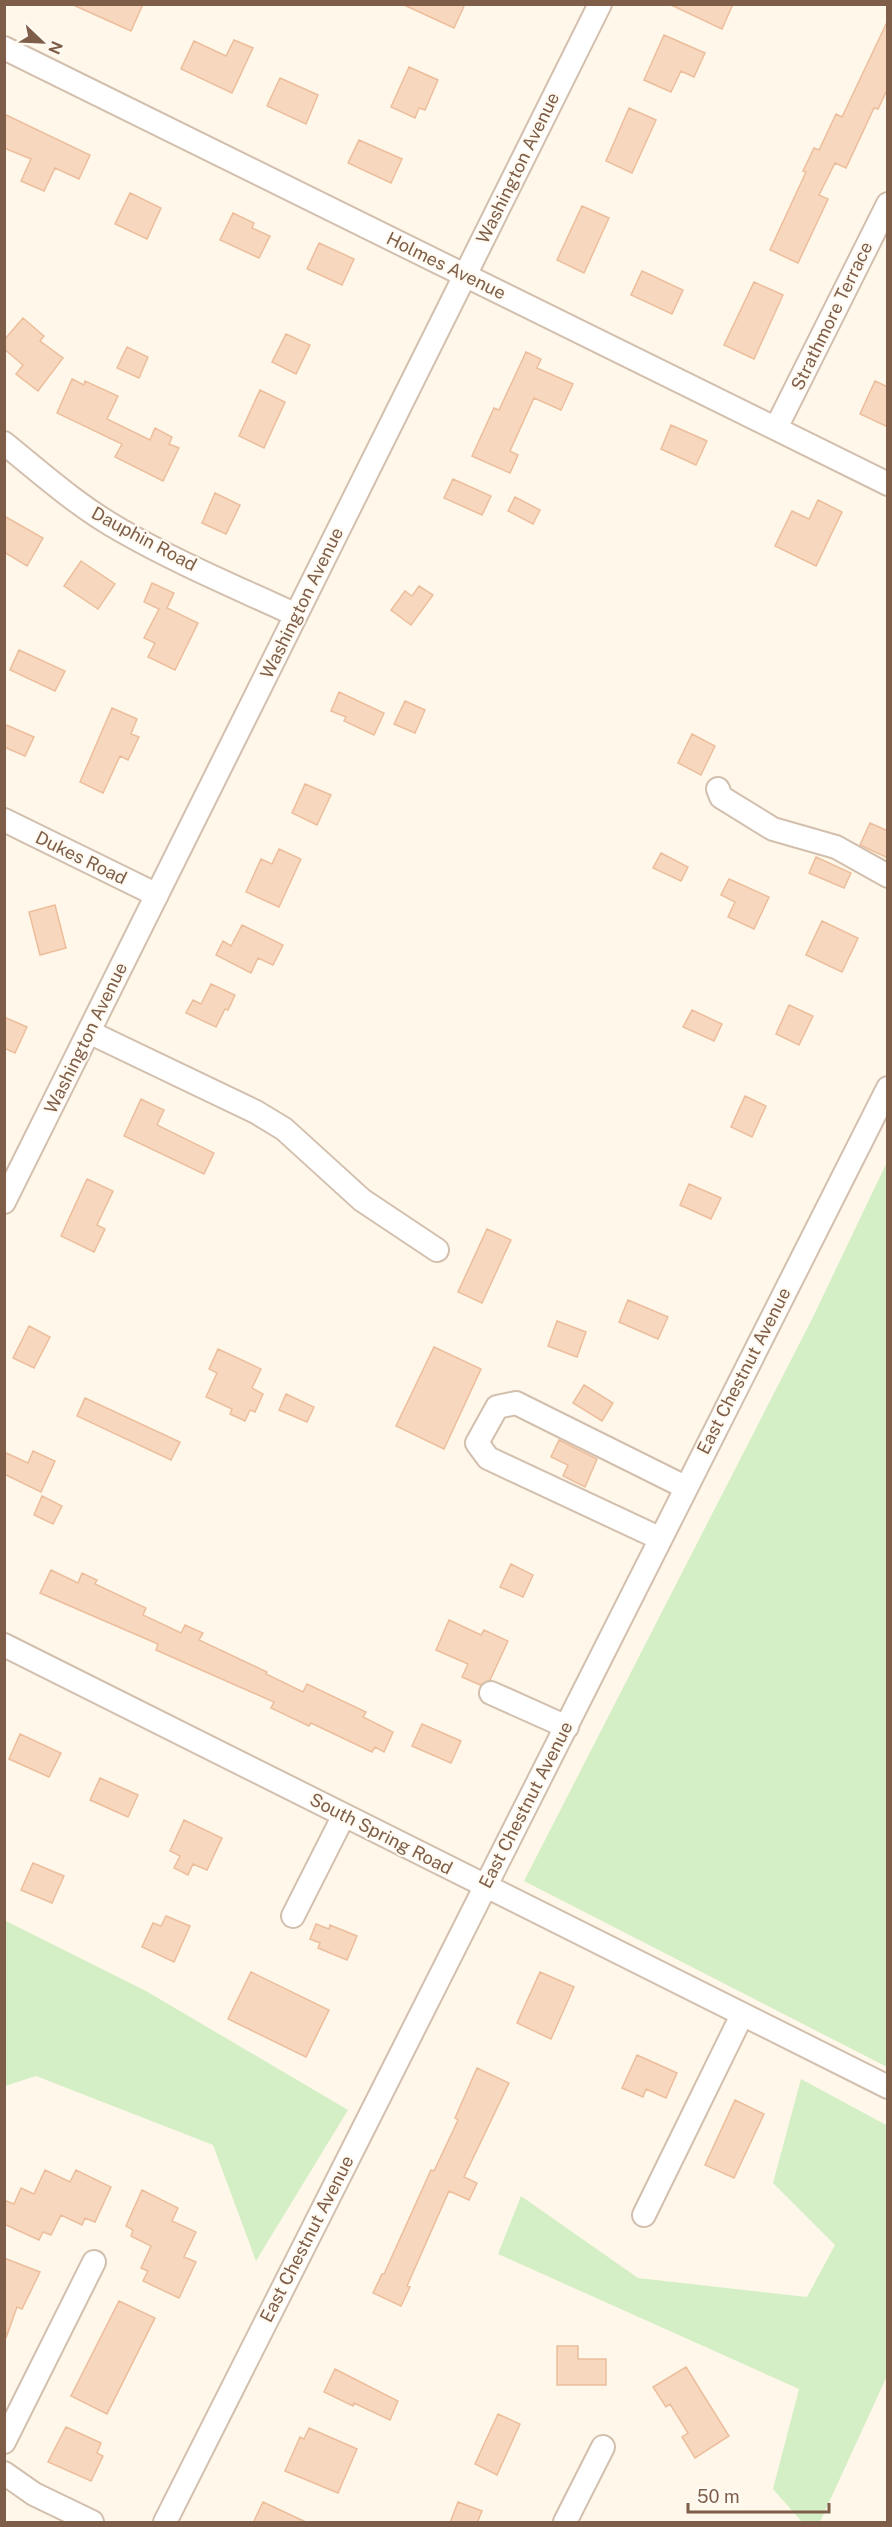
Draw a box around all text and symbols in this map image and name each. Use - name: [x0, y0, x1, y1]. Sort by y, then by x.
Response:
- north arrow: [12, 12, 72, 72]
- text: N: [44, 38, 67, 57]
- street label: Washington Avenue: [472, 89, 563, 247]
- street label: Holmes Avenue: [383, 228, 509, 304]
- street label: Strathmore Terrace: [786, 238, 877, 394]
- street label: Dauphin Road: [88, 502, 200, 575]
- street label: Washington Avenue: [256, 524, 347, 682]
- street label: Dukes Road: [32, 826, 130, 889]
- street label: Washington Avenue: [40, 959, 131, 1117]
- street label: East Chestnut Avenue: [692, 1284, 795, 1458]
- street label: East Chestnut Avenue: [474, 1718, 577, 1892]
- street label: South Spring Road: [306, 1788, 456, 1879]
- street label: East Chestnut Avenue: [255, 2152, 358, 2326]
- scale bar: [688, 2476, 829, 2514]
- text: 50 m: [697, 2486, 740, 2507]

